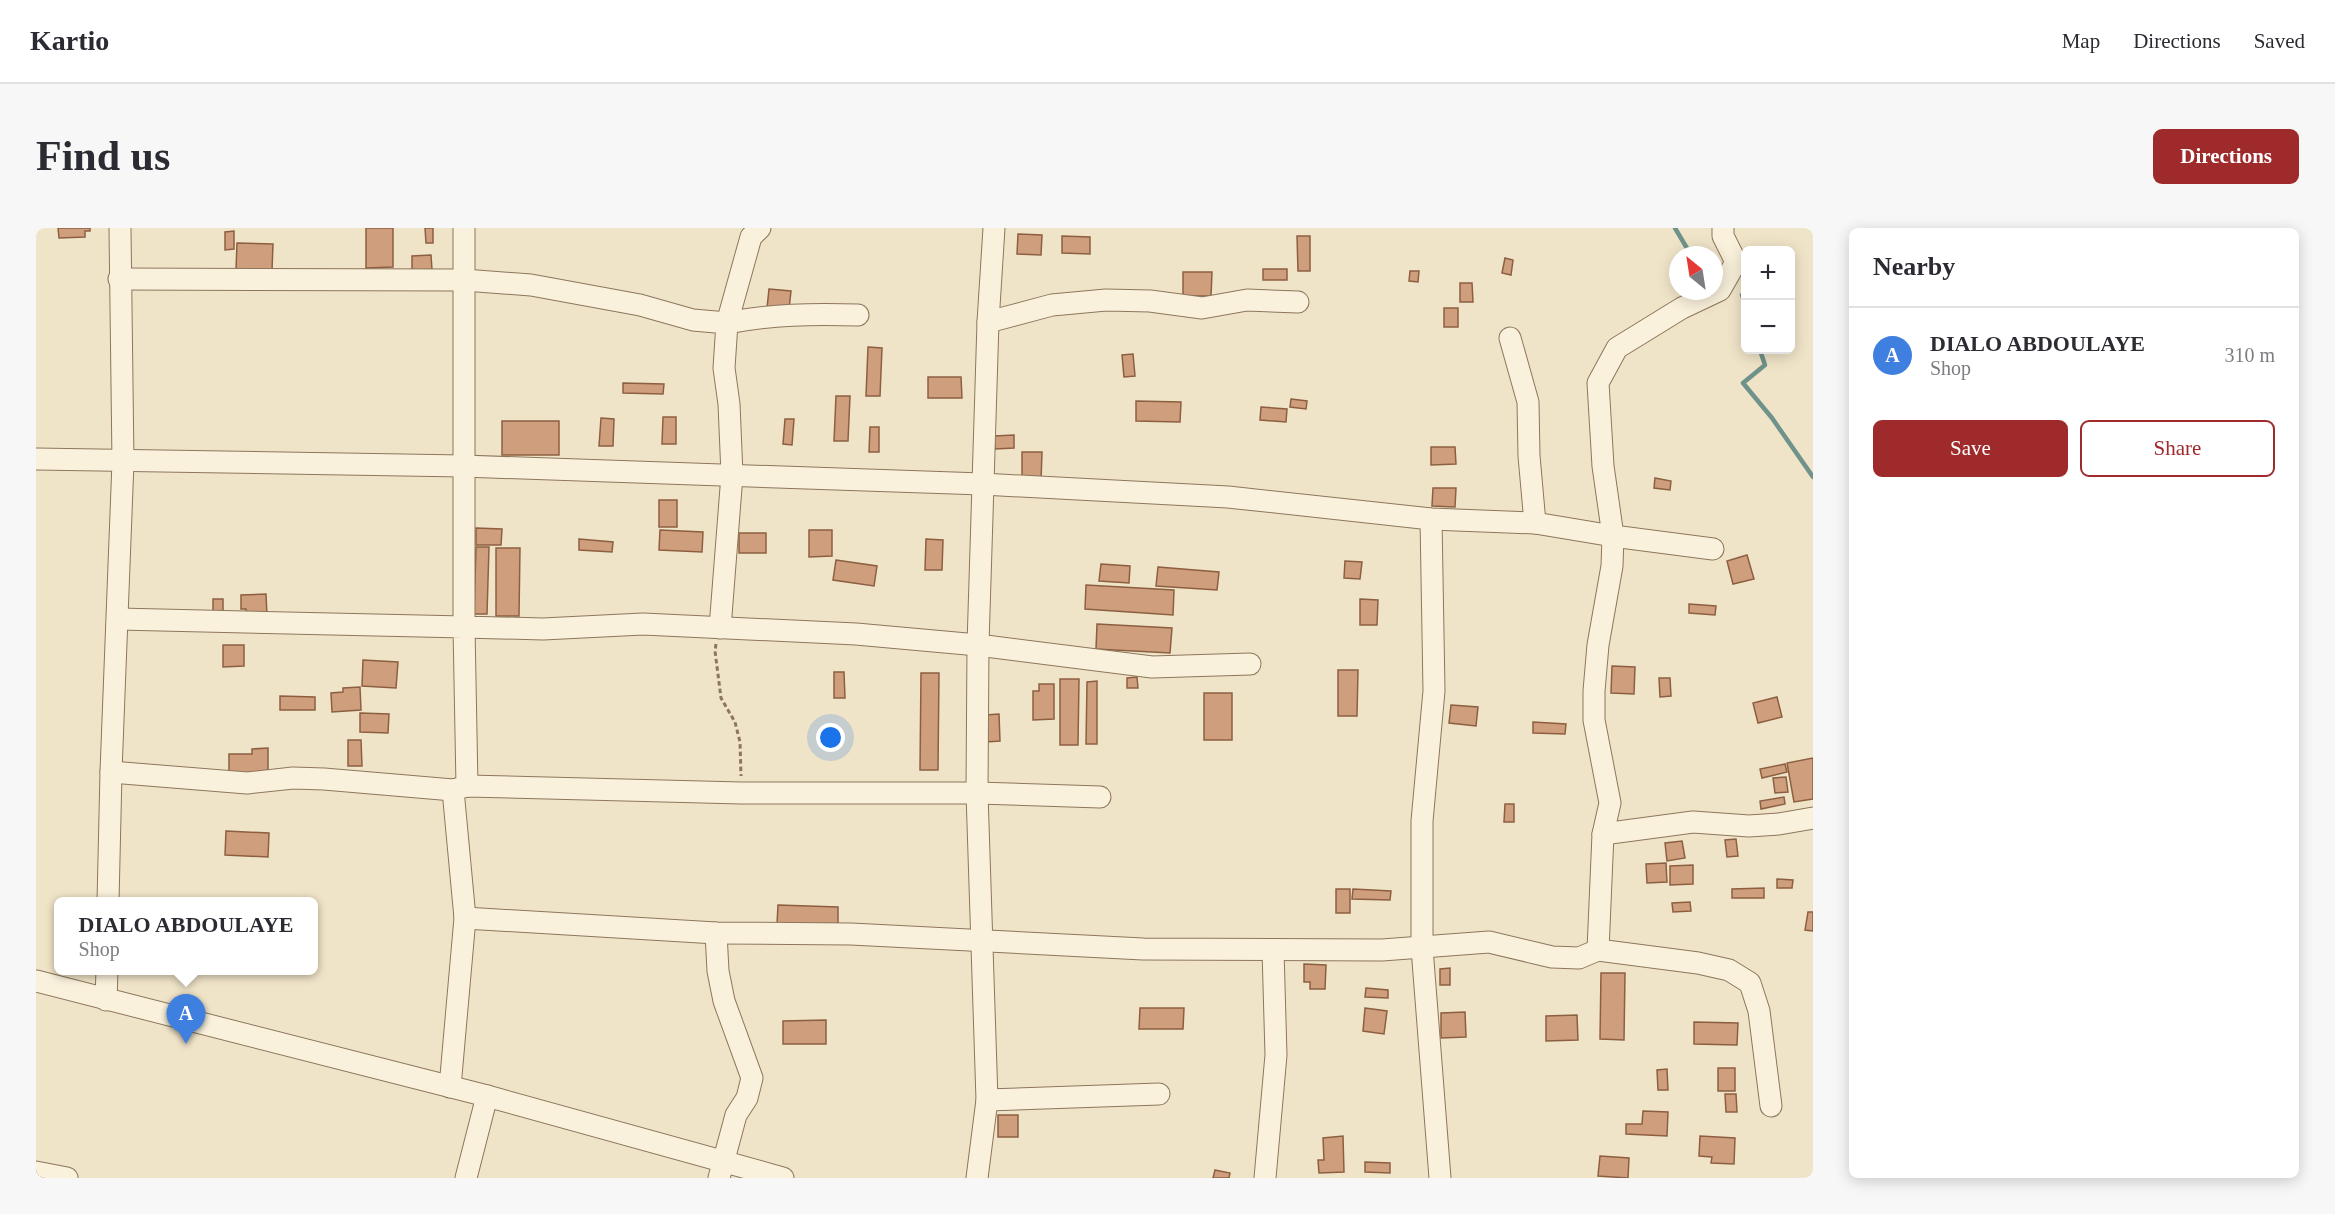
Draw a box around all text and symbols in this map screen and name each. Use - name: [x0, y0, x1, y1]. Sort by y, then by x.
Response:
- text: Kartio: [30, 25, 109, 56]
- text: Map: [2062, 29, 2100, 53]
- text: Directions: [2133, 29, 2221, 53]
- text: Saved: [2254, 29, 2305, 53]
- button: Directions: [2153, 129, 2299, 184]
- text: Find us: [36, 133, 170, 179]
- north arrow: [1669, 246, 1723, 300]
- map controls: [1741, 246, 1795, 354]
- button: +: [1741, 246, 1795, 300]
- text: Nearby: [1873, 252, 1955, 281]
- button: −: [1741, 300, 1795, 354]
- text: DIALO ABDOULAYE: [1930, 331, 2145, 356]
- text: A: [1885, 344, 1900, 366]
- text: 310 m: [2224, 344, 2275, 366]
- text: Shop: [1930, 357, 1971, 379]
- button: Save: [1873, 420, 2068, 477]
- button: Share: [2080, 420, 2275, 477]
- your location: [816, 723, 845, 752]
- popup: [54, 897, 318, 975]
- text: DIALO ABDOULAYE: [79, 912, 293, 937]
- text: Shop: [79, 938, 120, 960]
- pin: A: [166, 994, 206, 1044]

